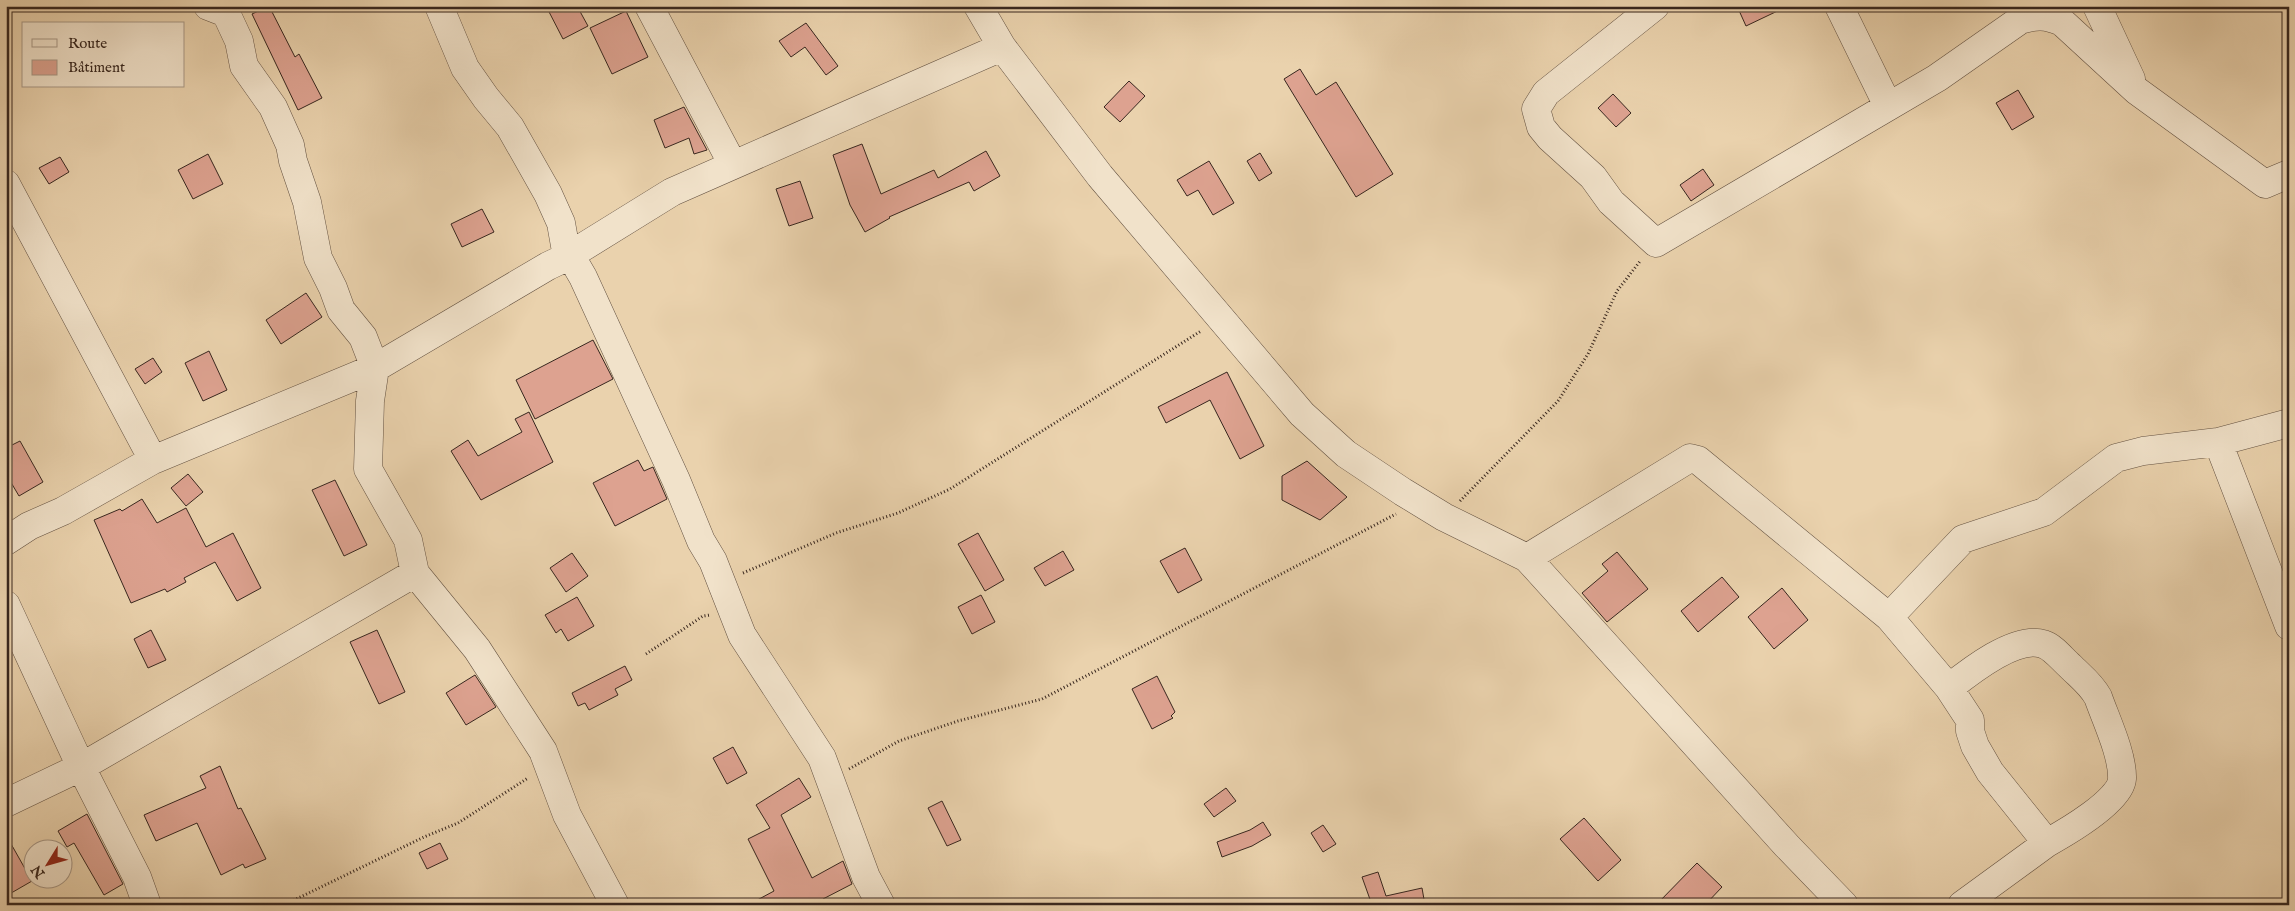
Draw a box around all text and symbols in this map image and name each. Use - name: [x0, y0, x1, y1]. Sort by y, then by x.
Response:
- legend: [22, 22, 185, 88]
- text: Route: [68, 34, 107, 53]
- text: Bâtiment: [68, 58, 125, 77]
- north arrow: [22, 838, 72, 888]
- text: N: [28, 861, 50, 882]

